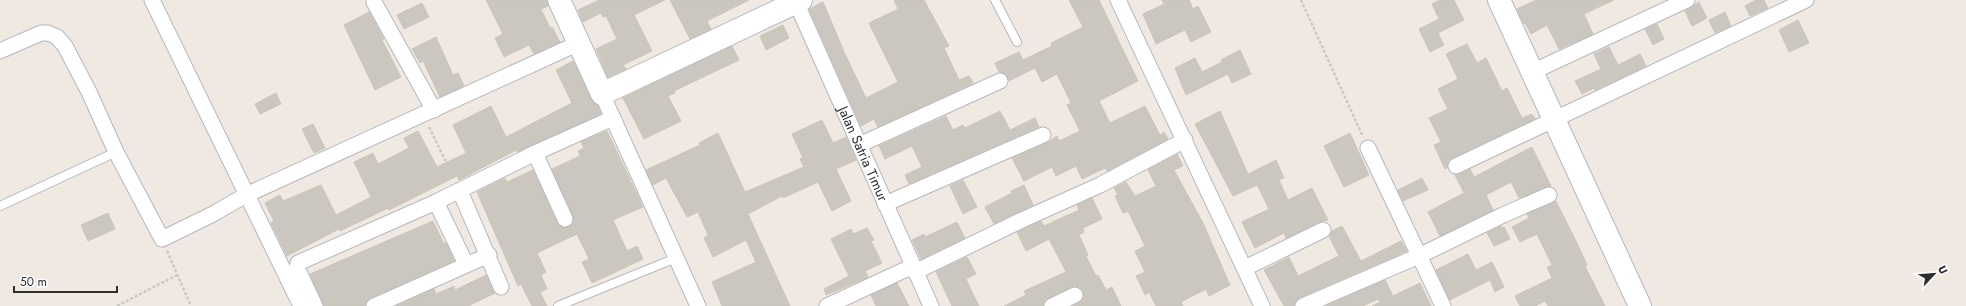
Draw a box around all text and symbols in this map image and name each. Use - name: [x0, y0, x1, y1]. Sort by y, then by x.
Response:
- street label: Jalan Satria Timur: [833, 101, 893, 205]
- north arrow: [1914, 254, 1954, 294]
- text: U: [1934, 263, 1952, 277]
- scale bar: [14, 268, 117, 294]
- text: 50 m: [20, 273, 47, 291]

